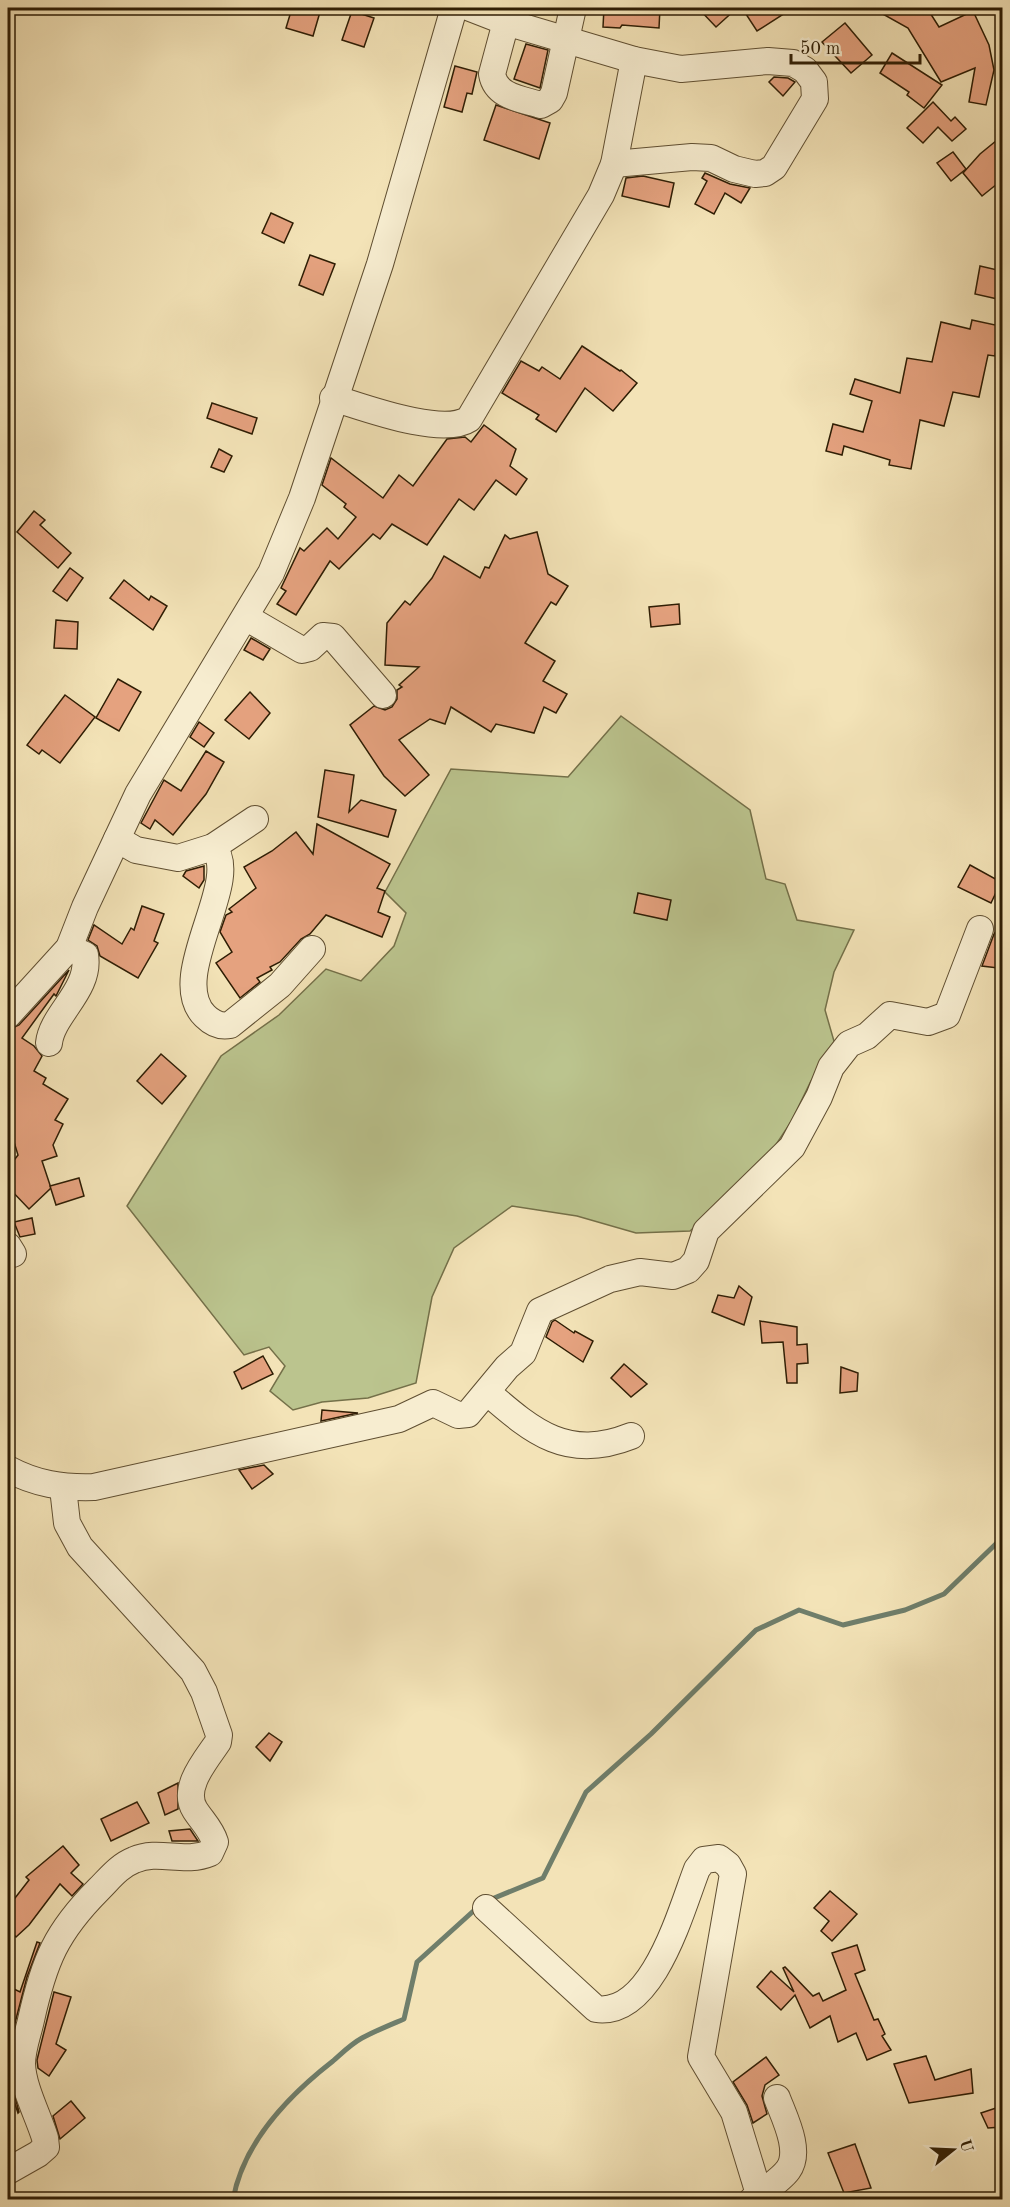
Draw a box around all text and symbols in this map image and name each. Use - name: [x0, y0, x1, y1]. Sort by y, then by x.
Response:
- scale bar: [791, 27, 920, 65]
- text: 50 m: [800, 40, 840, 58]
- north arrow: [923, 2120, 983, 2180]
- text: U: [956, 2137, 975, 2155]

